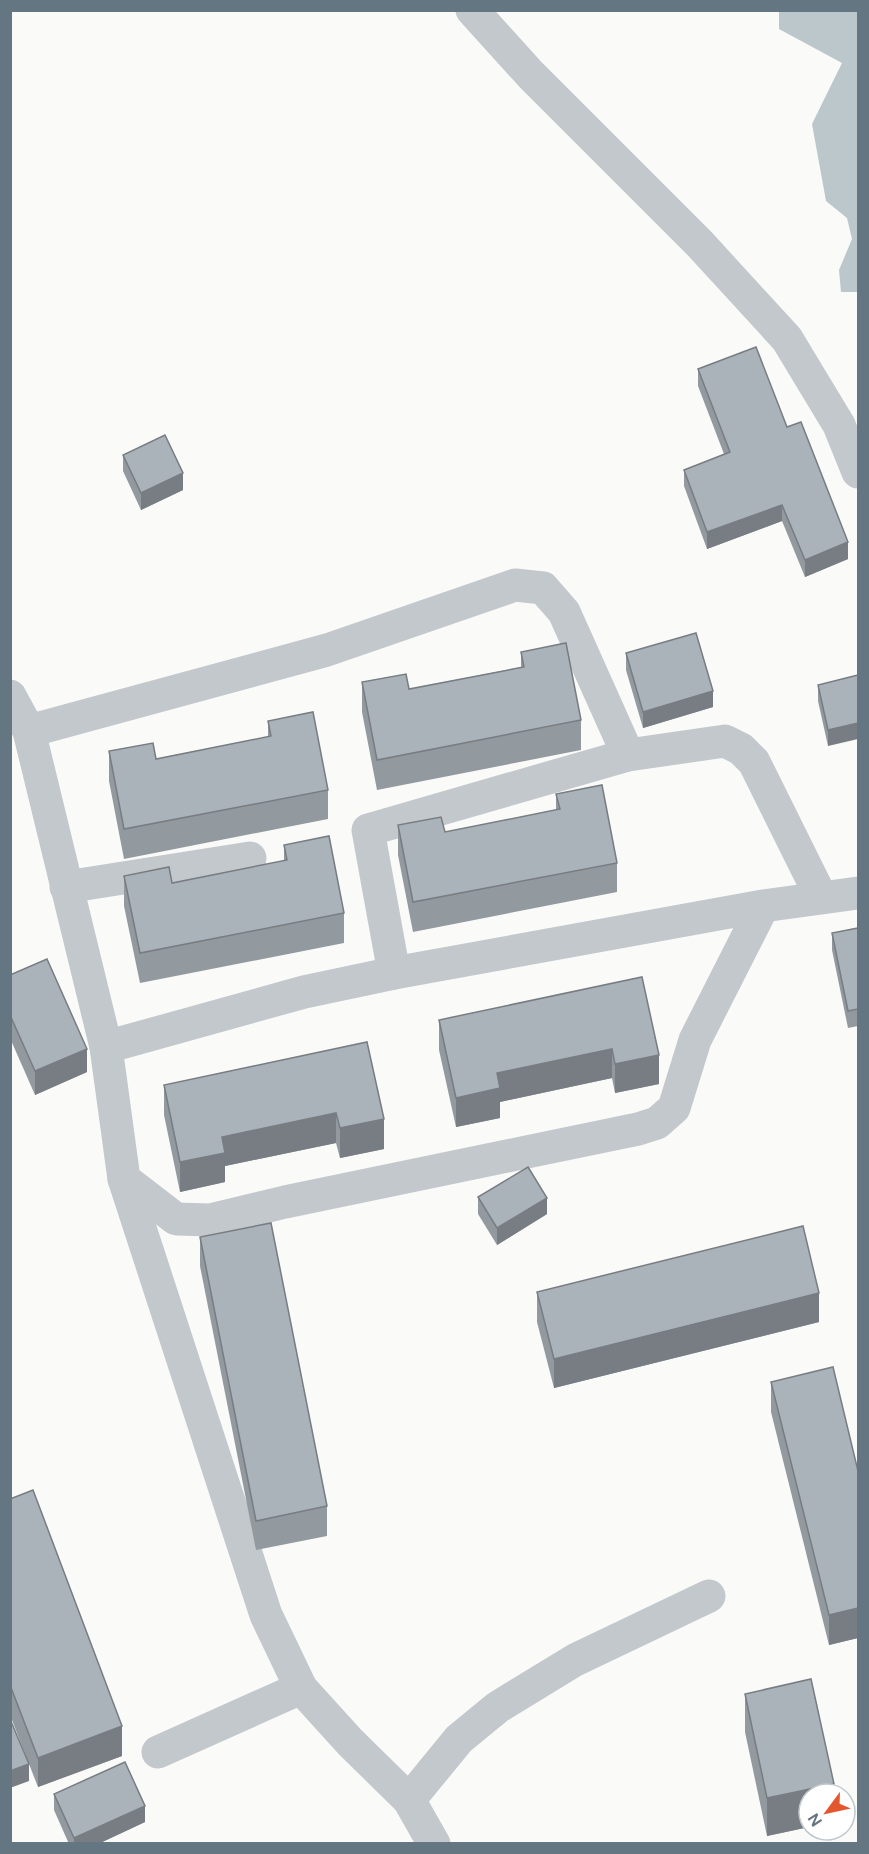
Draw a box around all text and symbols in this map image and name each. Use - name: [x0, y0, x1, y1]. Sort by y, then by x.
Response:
- north arrow: [797, 1782, 857, 1842]
- text: N: [803, 1809, 827, 1831]

